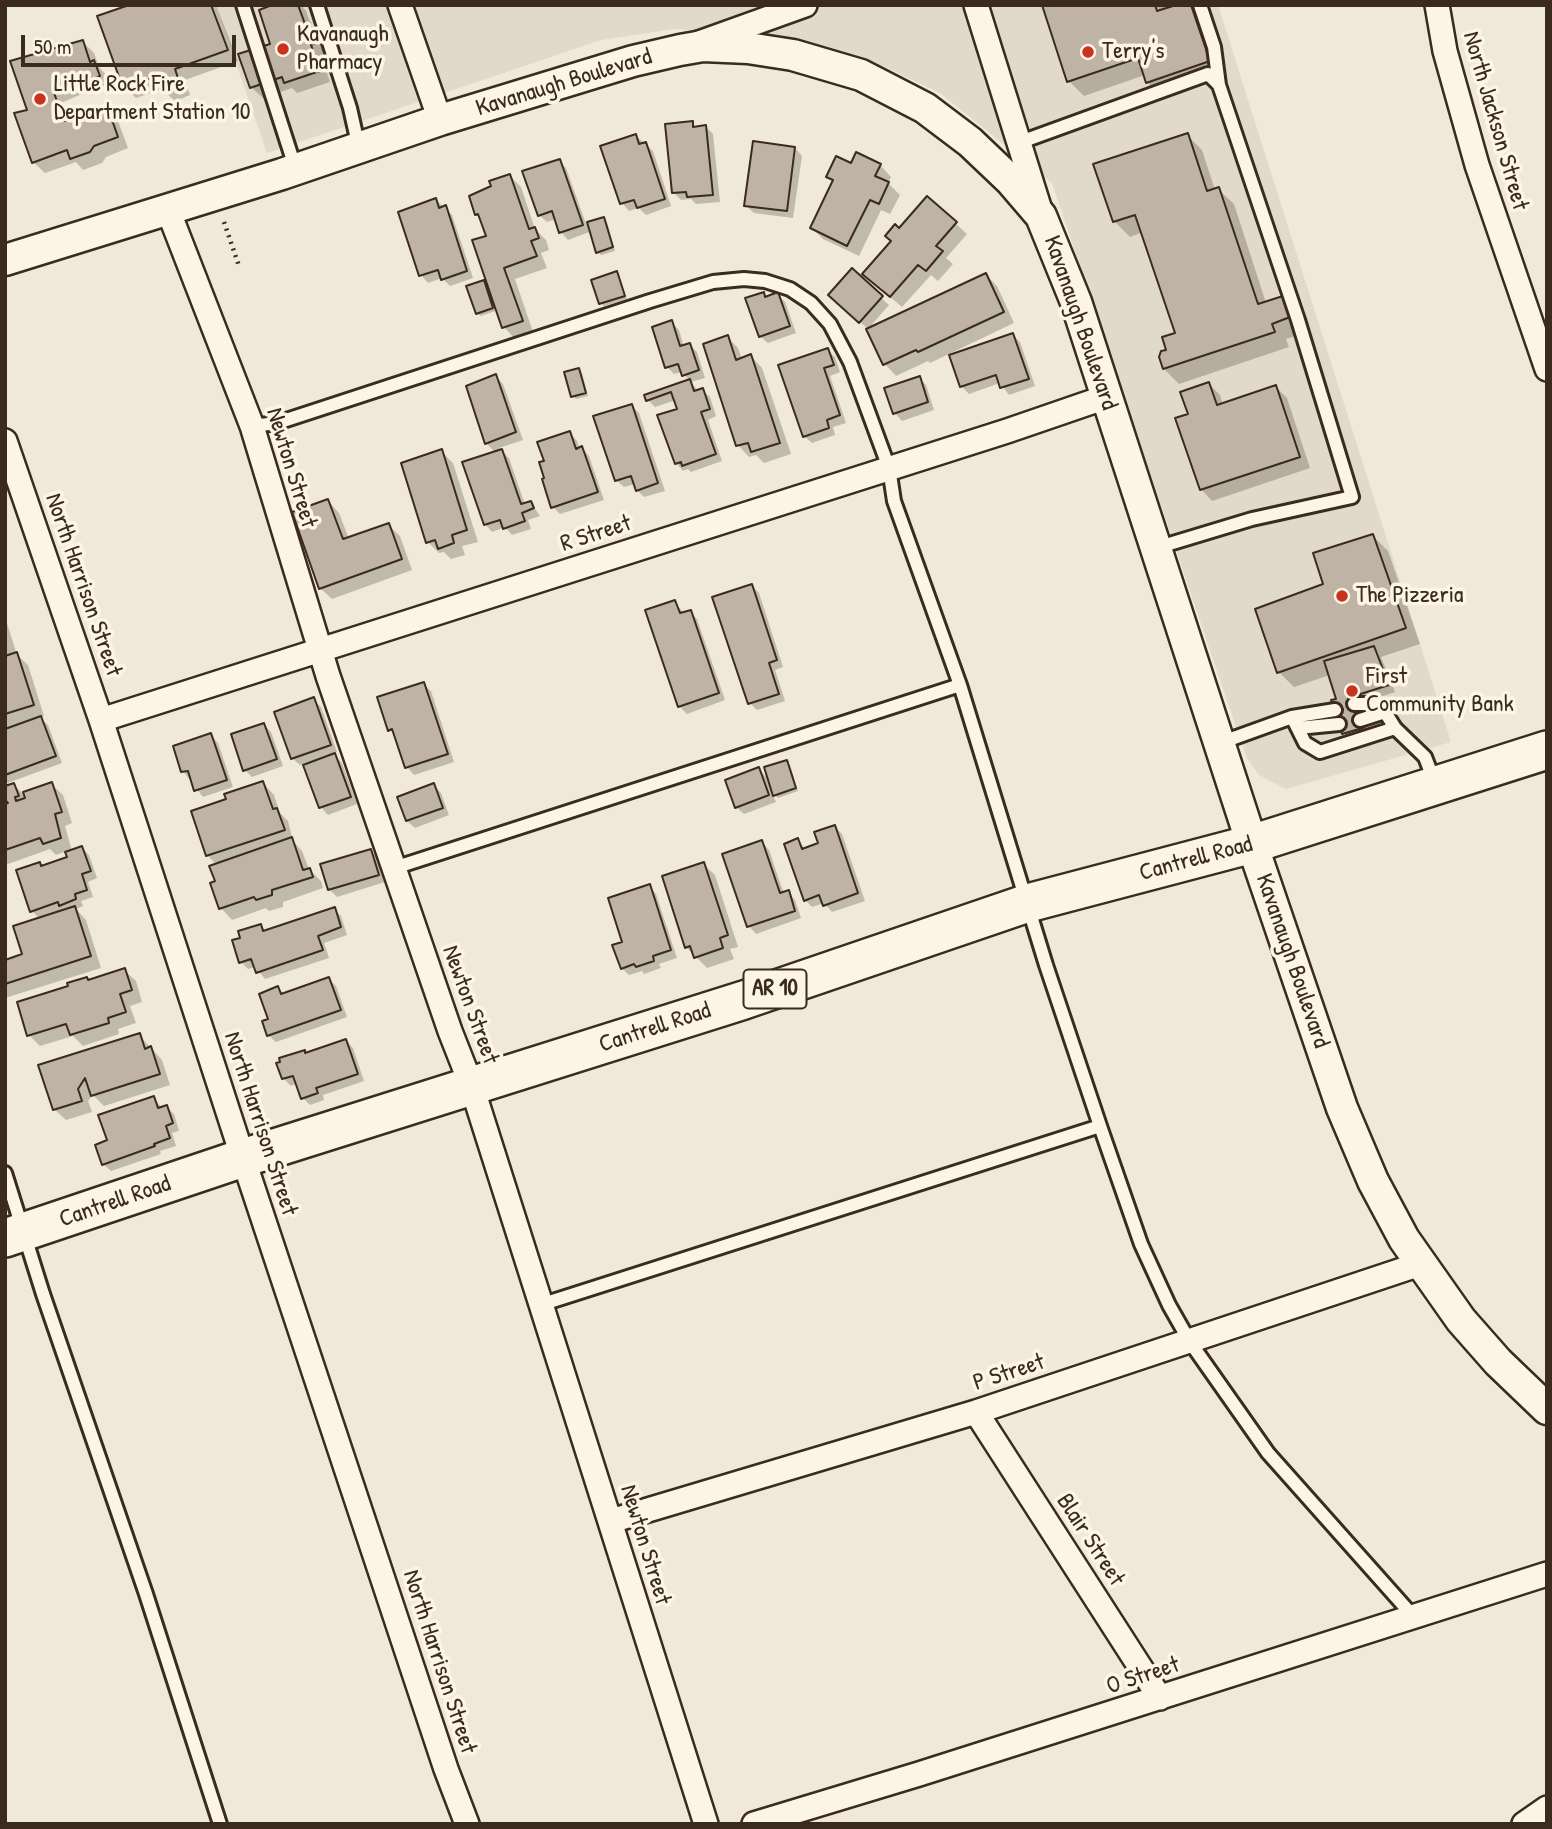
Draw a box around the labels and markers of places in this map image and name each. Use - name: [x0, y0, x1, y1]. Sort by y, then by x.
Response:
- place label: Kavanaugh Pharmacy: [297, 21, 389, 77]
- place label: Terry's: [1102, 38, 1165, 66]
- marker: Kavanaugh Pharmacy: [275, 41, 291, 57]
- marker: Terry's: [1080, 44, 1096, 60]
- place label: Little Rock Fire Department Station 10: [54, 71, 250, 127]
- marker: Little Rock Fire Department Station 10: [32, 91, 48, 107]
- place label: The Pizzeria: [1356, 582, 1463, 610]
- marker: The Pizzeria: [1334, 588, 1350, 604]
- place label: First Community Bank: [1366, 663, 1514, 719]
- marker: First Community Bank: [1344, 683, 1360, 699]

